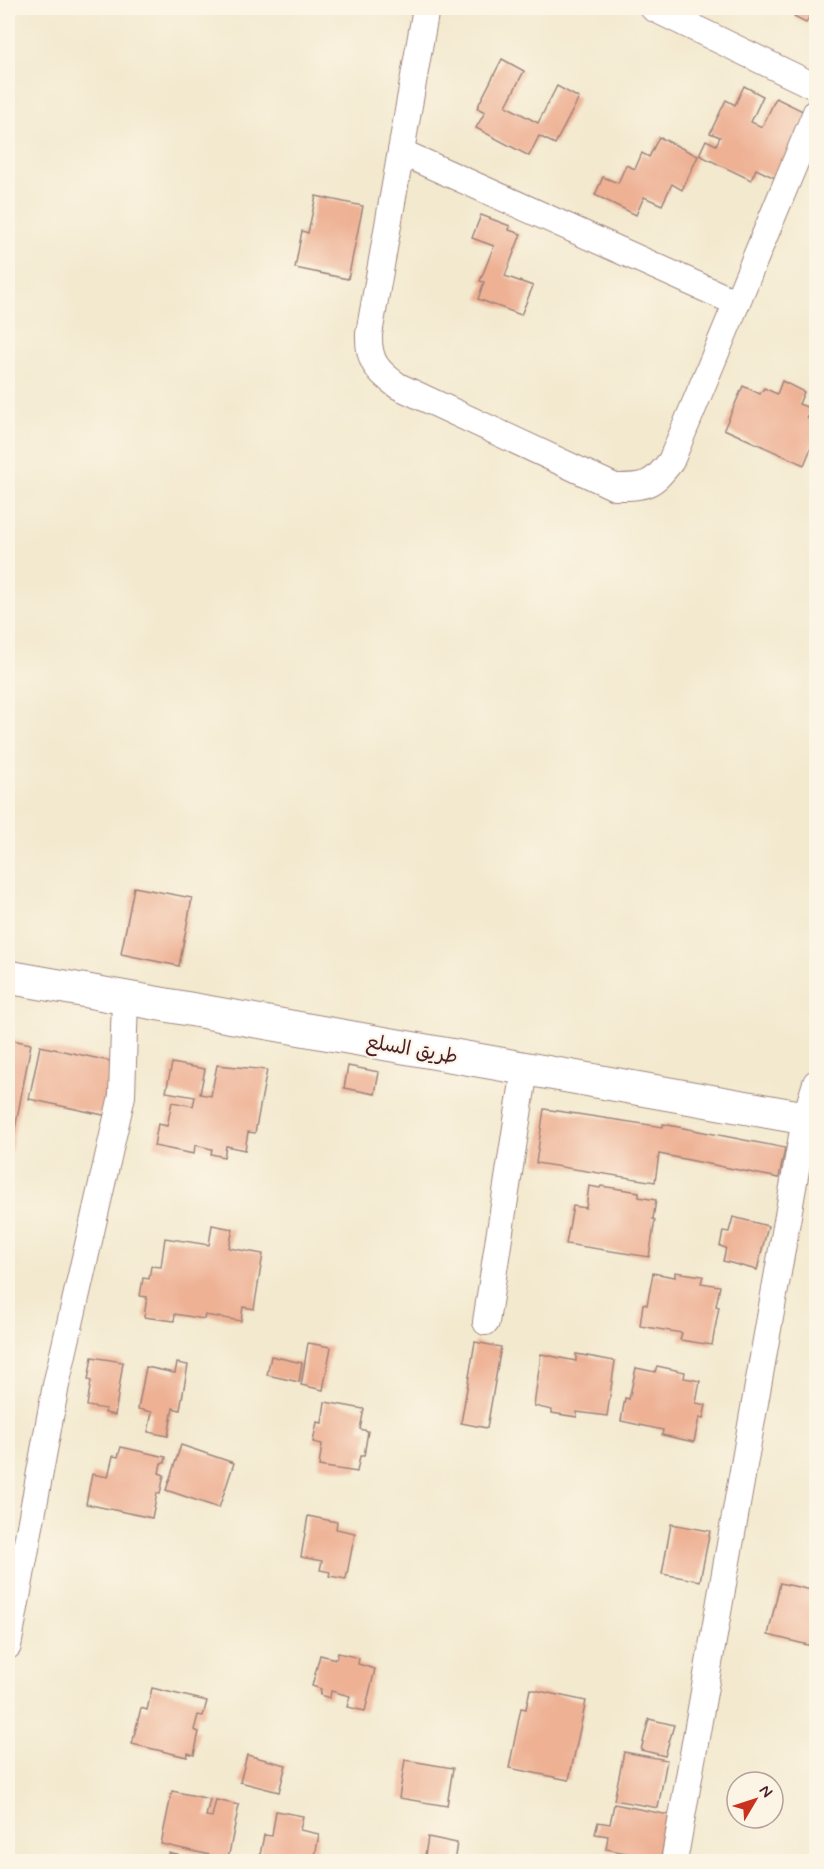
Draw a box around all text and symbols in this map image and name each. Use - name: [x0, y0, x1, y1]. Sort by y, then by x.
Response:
- street label: طريق السلع: [364, 1029, 460, 1071]
- north arrow: [725, 1770, 785, 1830]
- text: N: [754, 1781, 777, 1802]

